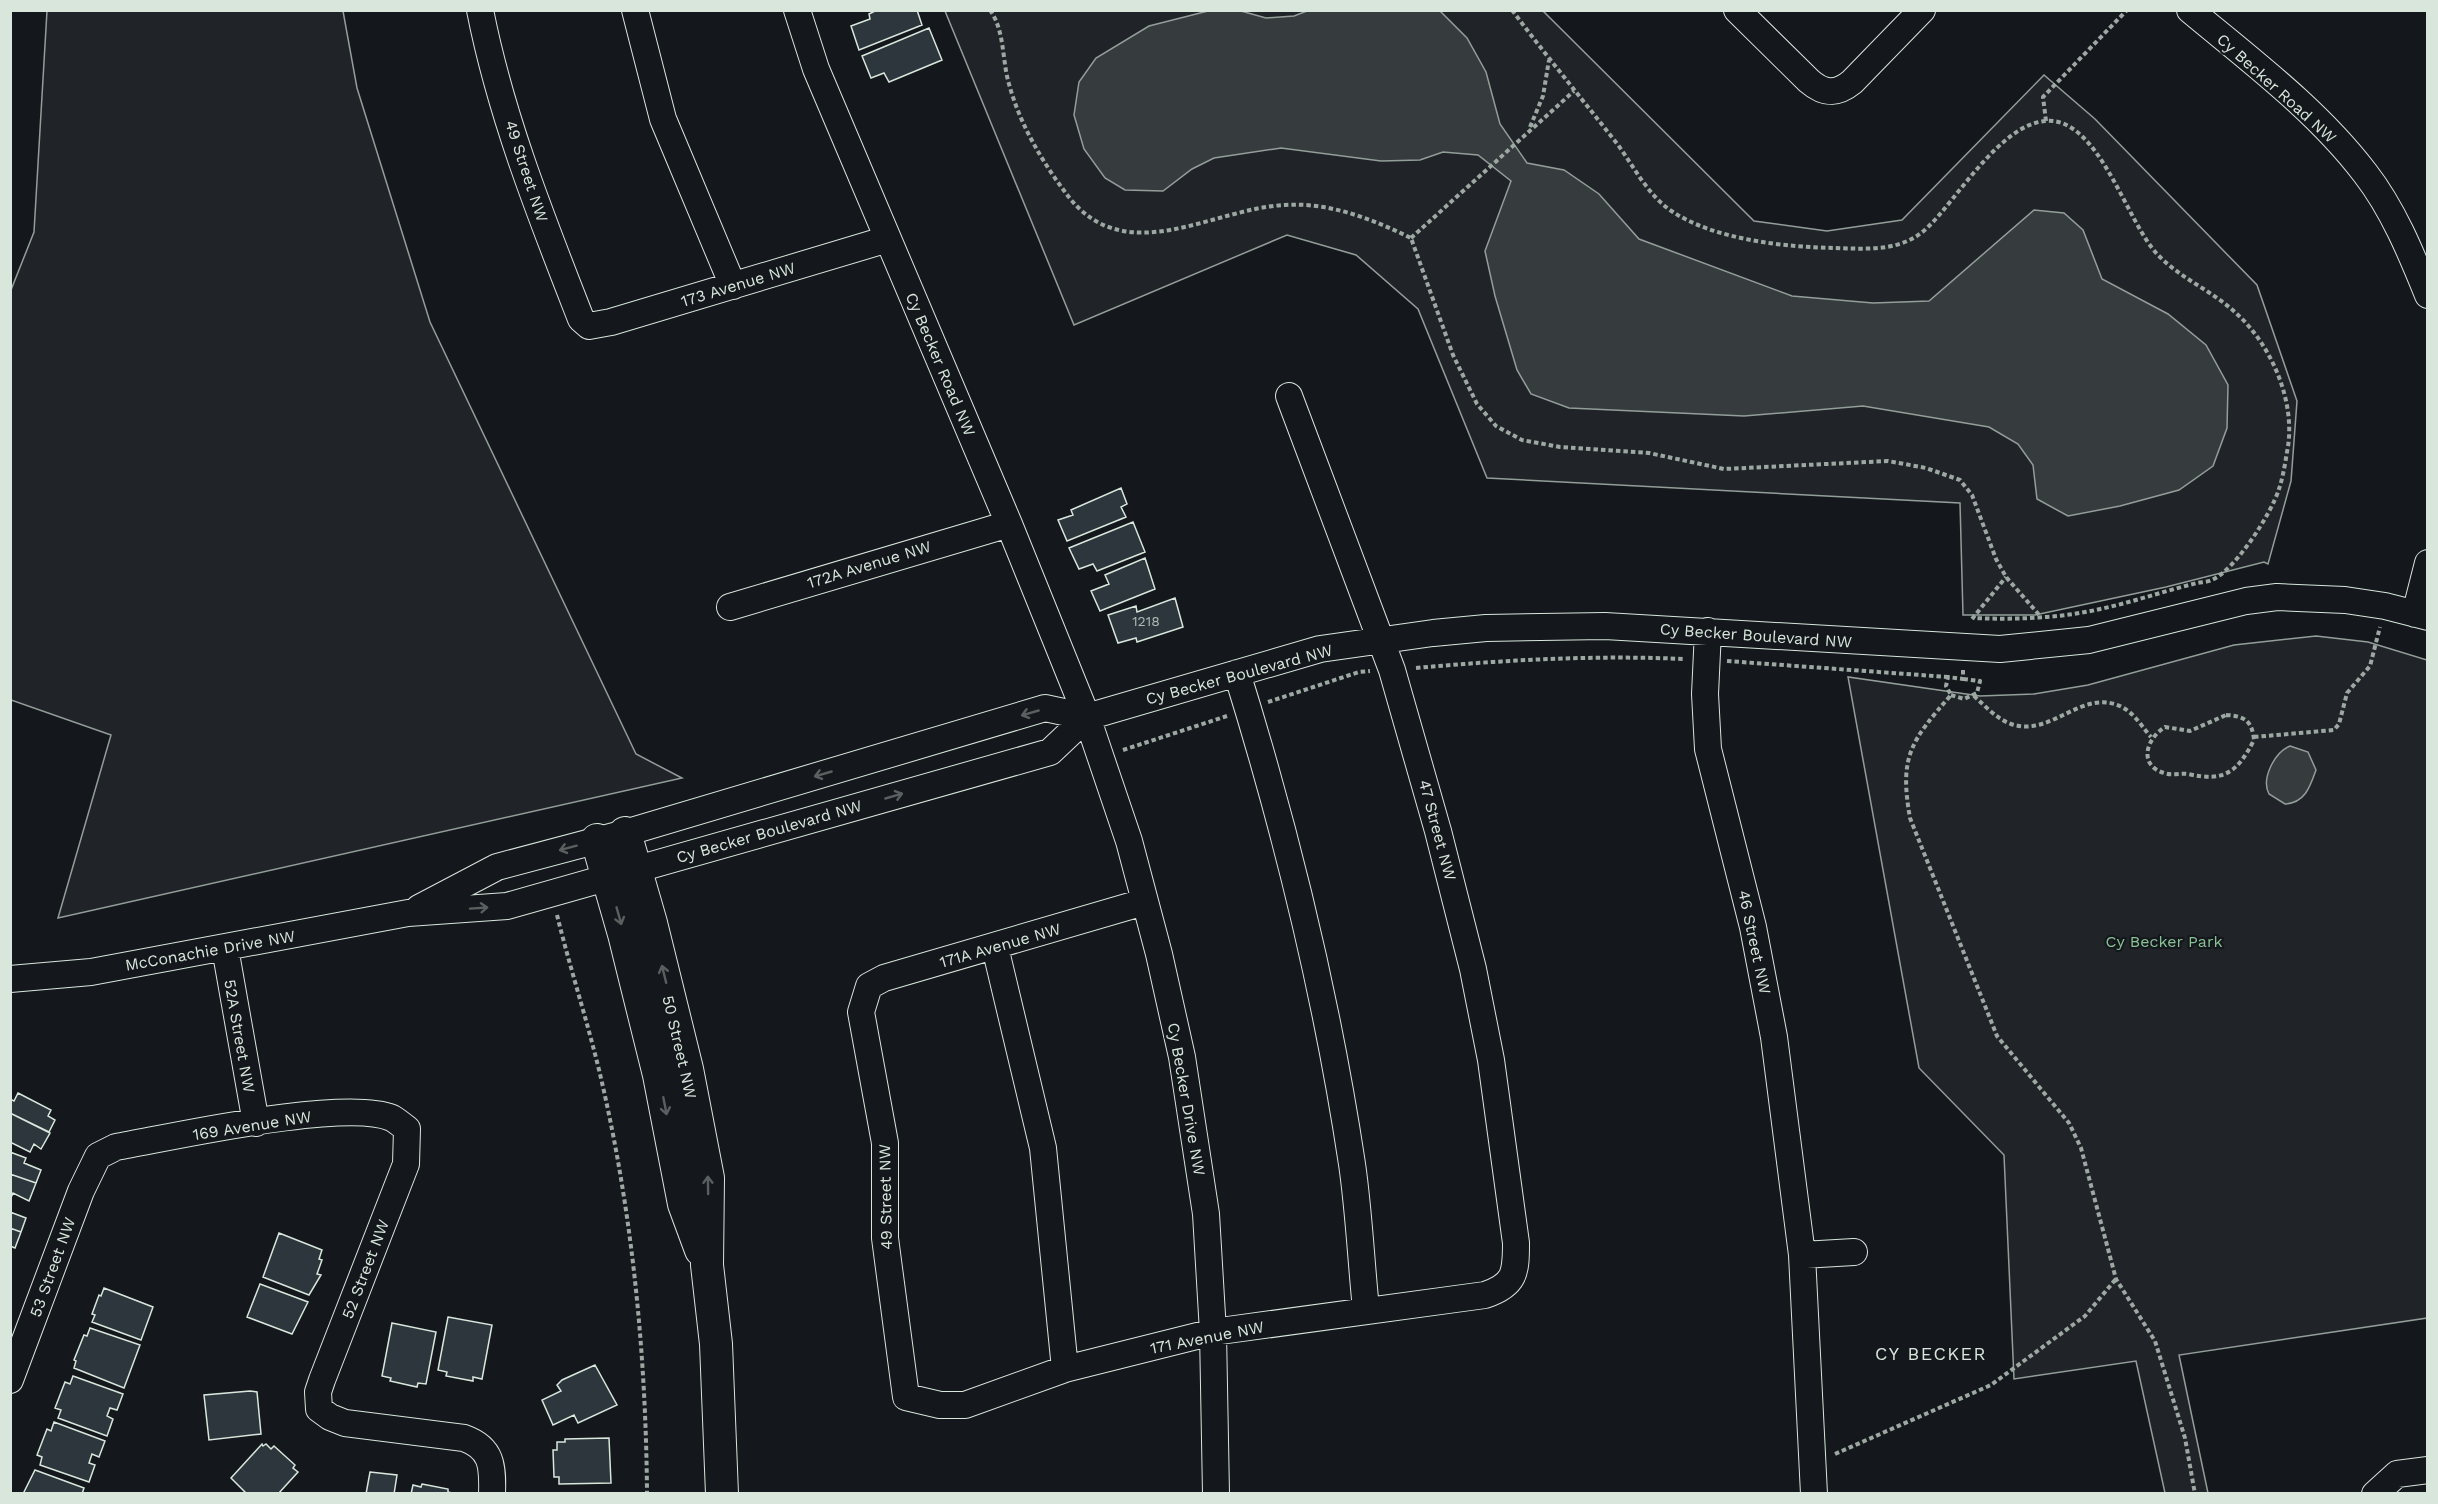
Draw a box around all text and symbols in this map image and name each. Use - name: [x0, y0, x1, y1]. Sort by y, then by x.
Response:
- street label: Cy Becker Road NW: [2213, 30, 2340, 147]
- street label: 49 Street NW: [501, 118, 552, 224]
- street label: 173 Avenue NW: [679, 258, 798, 311]
- street label: Cy Becker Road NW: [902, 290, 979, 439]
- street label: 172A Avenue NW: [805, 537, 933, 592]
- house number: 1218: [1132, 613, 1160, 629]
- street label: Cy Becker Boulevard NW: [1659, 619, 1853, 652]
- street label: Cy Becker Boulevard NW: [1144, 640, 1335, 709]
- one-way arrow: [1021, 708, 1040, 719]
- one-way arrow: [814, 769, 833, 780]
- street label: 47 Street NW: [1415, 778, 1460, 883]
- one-way arrow: [884, 790, 903, 801]
- street label: Cy Becker Boulevard NW: [674, 796, 864, 867]
- one-way arrow: [559, 843, 578, 854]
- street label: 46 Street NW: [1734, 888, 1775, 996]
- one-way arrow: [468, 903, 488, 914]
- one-way arrow: [614, 907, 626, 926]
- street label: 171A Avenue NW: [937, 919, 1063, 972]
- street label: McConachie Drive NW: [124, 926, 296, 975]
- park label: Cy Becker Park: [2106, 932, 2222, 951]
- one-way arrow: [657, 965, 669, 984]
- street label: 52A Street NW: [220, 978, 259, 1094]
- street label: 50 Street NW: [658, 994, 701, 1101]
- street label: Cy Becker Drive NW: [1164, 1021, 1209, 1177]
- one-way arrow: [660, 1096, 671, 1115]
- street label: 169 Avenue NW: [191, 1107, 313, 1144]
- street label: 49 Street NW: [875, 1144, 896, 1250]
- one-way arrow: [702, 1176, 714, 1196]
- street label: 53 Street NW: [26, 1215, 79, 1320]
- street label: 52 Street NW: [338, 1217, 393, 1322]
- street label: 171 Avenue NW: [1149, 1317, 1266, 1358]
- district label: CY BECKER: [1875, 1343, 1987, 1364]

